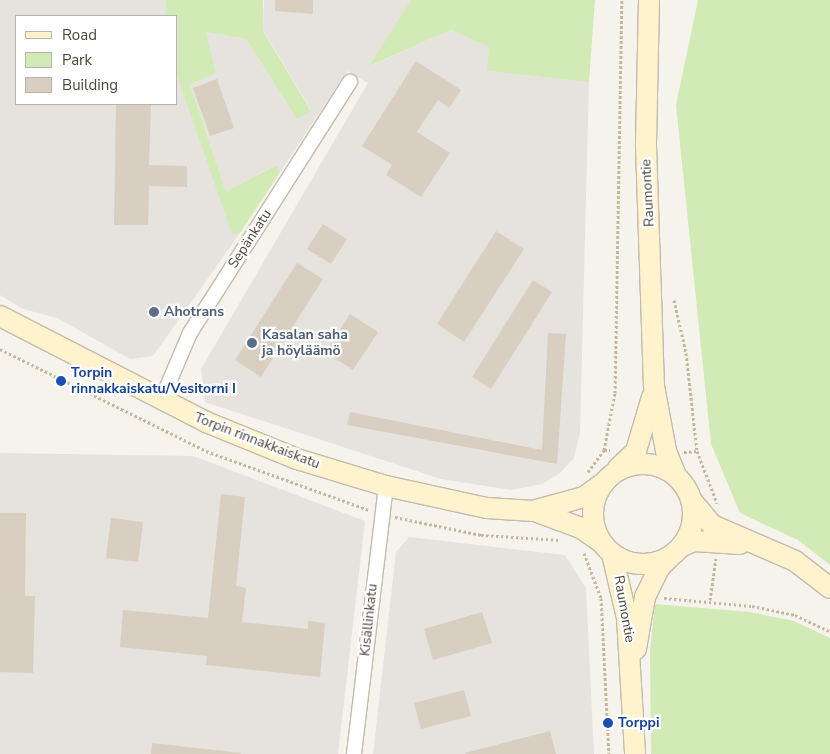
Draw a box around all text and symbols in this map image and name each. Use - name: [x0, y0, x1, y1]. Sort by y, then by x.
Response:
- legend: [15, 15, 178, 105]
- text: Road: [62, 25, 97, 45]
- text: Park: [62, 50, 92, 70]
- text: Building: [62, 75, 118, 95]
- street label: Raumontie: [638, 159, 658, 227]
- street label: Sepänkatu: [225, 206, 275, 272]
- place label: Ahotrans: [164, 304, 224, 320]
- marker: Ahotrans: [148, 306, 160, 318]
- place label: Kasalan saha ja höyläämö: [262, 327, 348, 360]
- marker: Kasalan saha ja höyläämö: [246, 337, 258, 349]
- place label: Torpin rinnakkaiskatu/Vesitorni I: [71, 365, 236, 398]
- marker: Torpin rinnakkaiskatu/Vesitorni I: [55, 375, 67, 387]
- street label: Torpin rinnakkaiskatu: [192, 409, 322, 473]
- street label: Raumontie: [610, 574, 638, 644]
- street label: Kisällinkatu: [357, 583, 381, 657]
- place label: Torppi: [618, 715, 660, 731]
- marker: Torppi: [602, 717, 614, 729]

